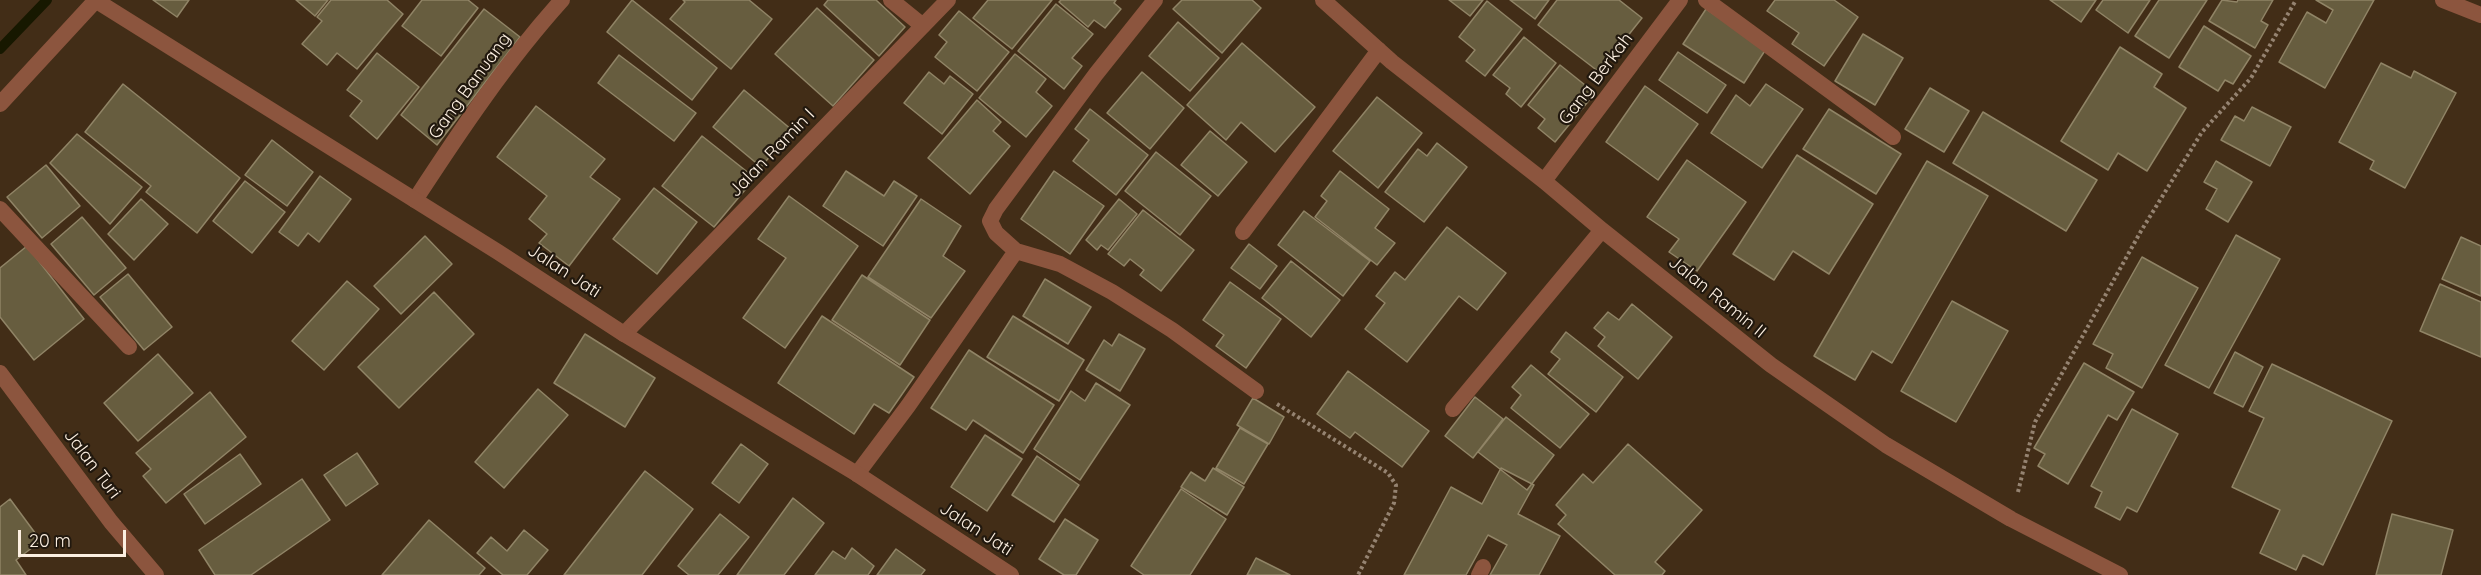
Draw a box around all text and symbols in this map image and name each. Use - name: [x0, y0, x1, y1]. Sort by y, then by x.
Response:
- street label: Gang Banuang: [424, 29, 516, 143]
- street label: Gang Berkah: [1554, 29, 1638, 129]
- street label: Jalan Ramin I: [724, 104, 820, 202]
- street label: Jalan Jati: [523, 239, 605, 303]
- street label: Jalan Ramin II: [1664, 251, 1770, 343]
- street label: Jalan Turi: [59, 425, 125, 503]
- street label: Jalan Jati: [935, 497, 1017, 561]
- scale bar: [21, 518, 129, 556]
- text: 20 m: [29, 529, 71, 552]

